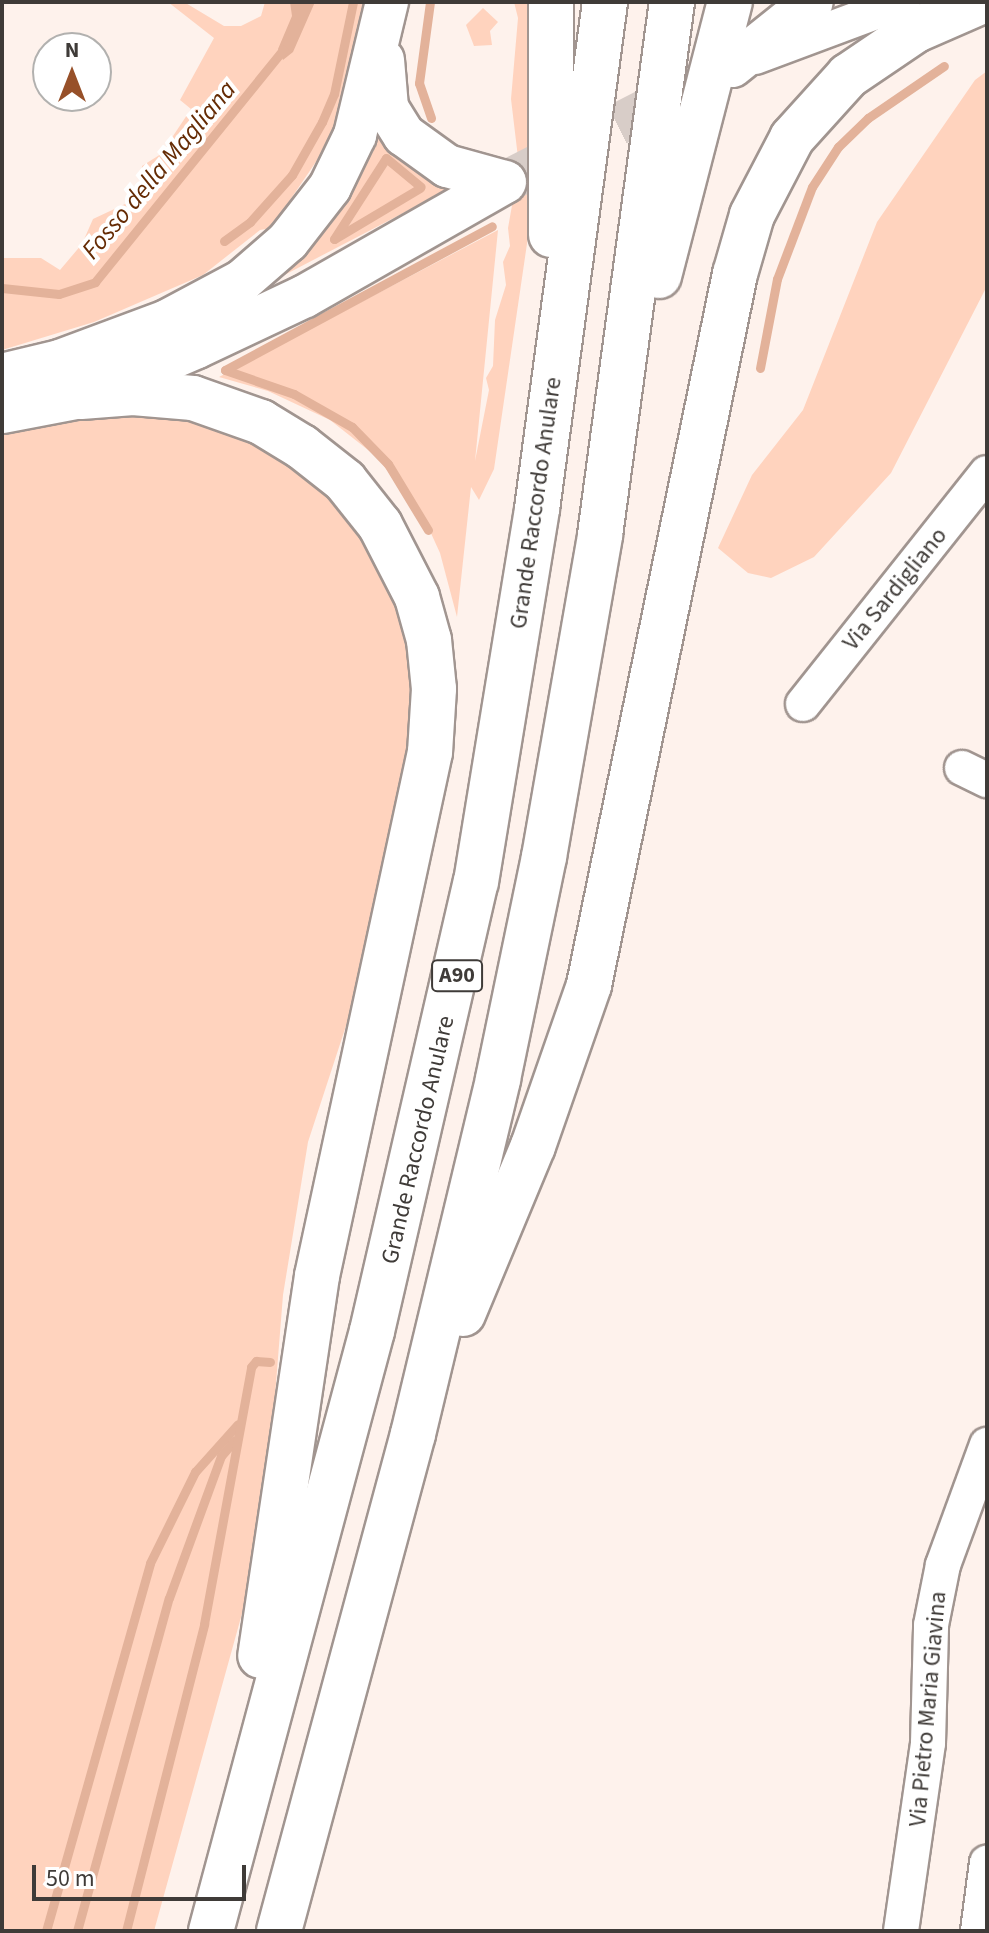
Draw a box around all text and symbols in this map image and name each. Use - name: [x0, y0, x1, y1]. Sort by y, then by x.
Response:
- north arrow: [32, 32, 112, 112]
- text: N: [65, 34, 79, 66]
- water label: Fosso della Magliana: [75, 74, 243, 266]
- street label: Grande Raccordo Anulare: [504, 375, 568, 631]
- street label: Via Sardigliano: [837, 522, 953, 656]
- road number: A90: [431, 958, 483, 994]
- street label: Grande Raccordo Anulare: [375, 1013, 461, 1267]
- street label: Via Pietro Maria Giavina: [903, 1590, 953, 1828]
- scale bar: [36, 1849, 250, 1899]
- text: 50 m: [46, 1861, 95, 1896]

